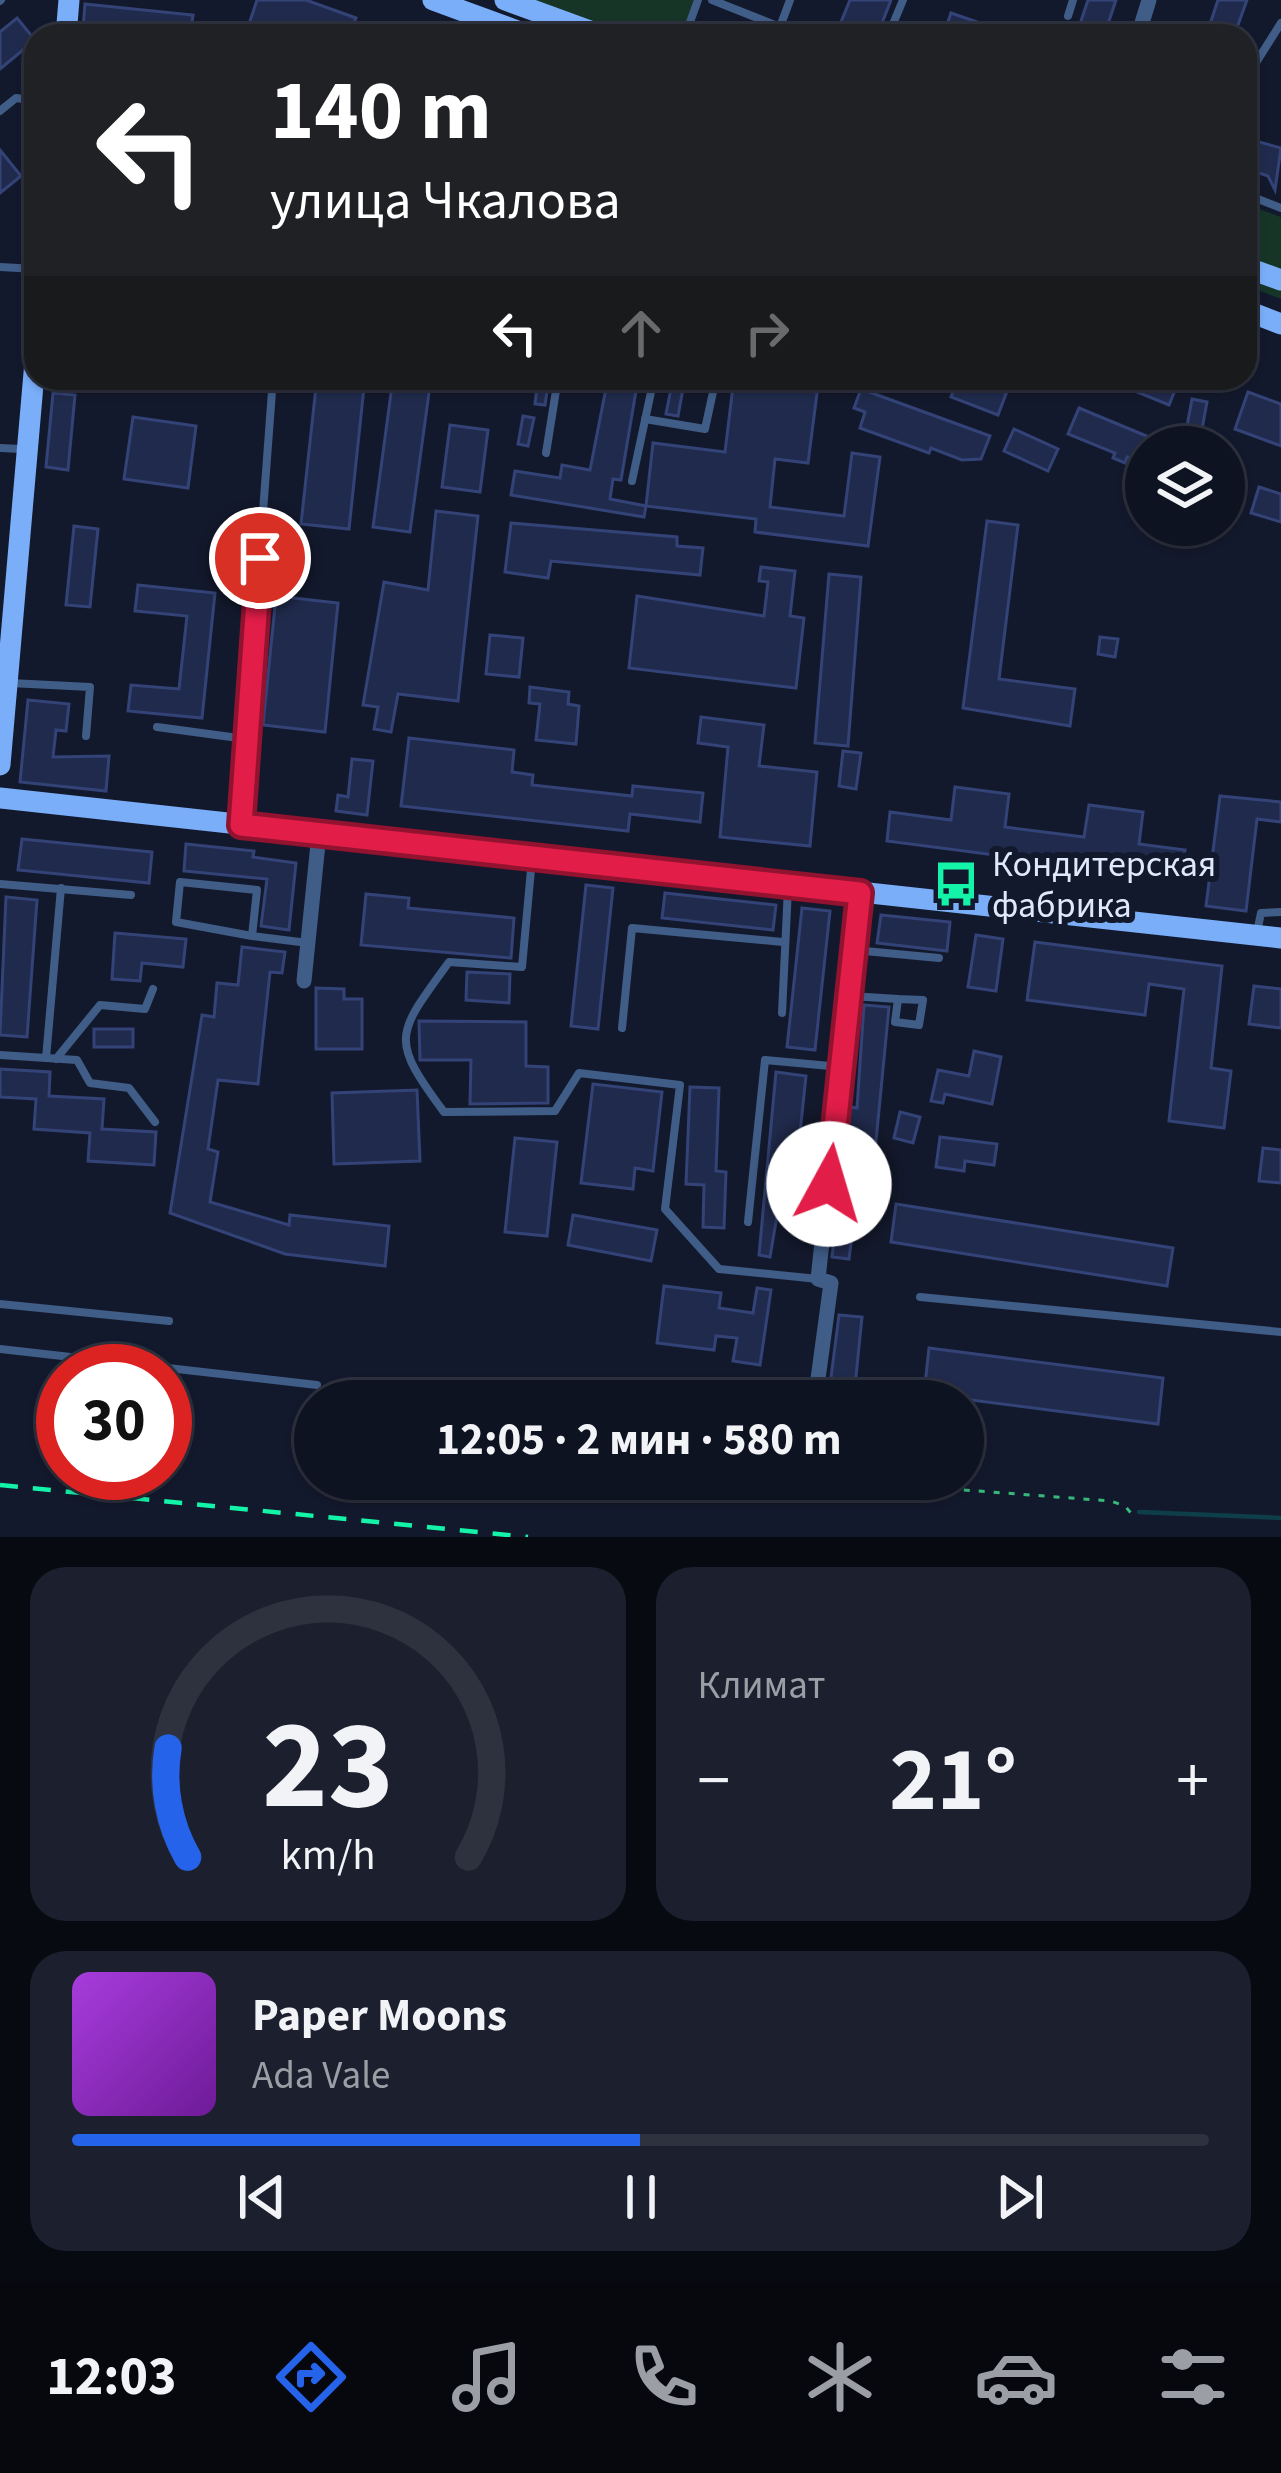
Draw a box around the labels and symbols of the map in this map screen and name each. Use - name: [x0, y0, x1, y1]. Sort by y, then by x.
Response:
- pin: [209, 507, 311, 609]
- place label: Кондитерская фабрика: [992, 839, 1216, 931]
- bus stop icon: Кондитерская фабрика: [931, 859, 981, 909]
- position arrow: [766, 1121, 892, 1247]
- speed limit sign: 30: [36, 1344, 192, 1500]

